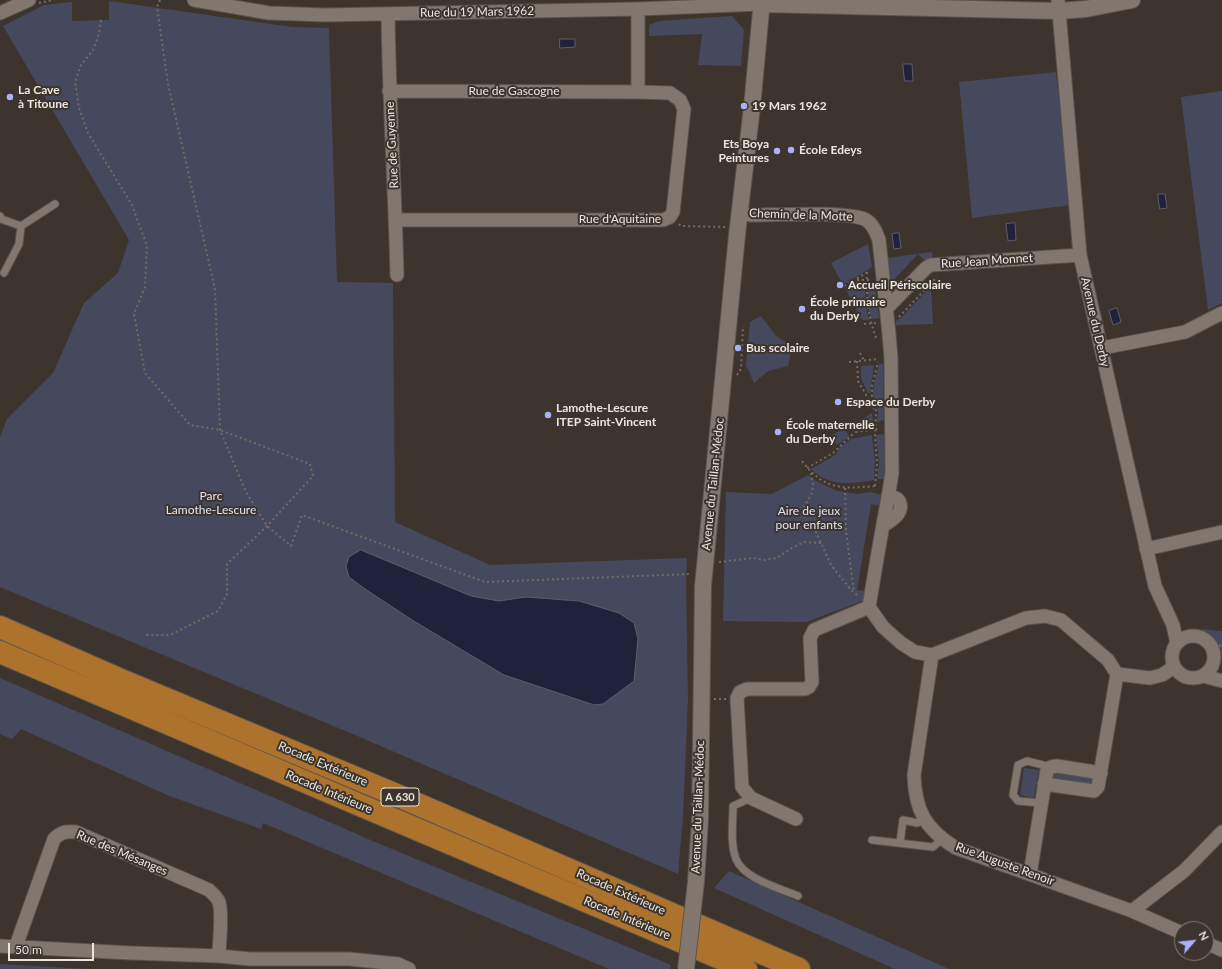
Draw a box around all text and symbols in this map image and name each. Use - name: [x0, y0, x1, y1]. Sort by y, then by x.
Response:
- street label: Rue du 19 Mars 1962: [420, 4, 534, 20]
- place label: La Cave à Titoune: [18, 83, 68, 111]
- street label: Rue de Gascogne: [468, 84, 560, 98]
- marker: La Cave à Titoune: [5, 92, 15, 102]
- place label: 19 Mars 1962: [752, 99, 827, 113]
- street label: Rue de Guyenne: [383, 101, 401, 189]
- marker: 19 Mars 1962: [739, 101, 749, 111]
- place label: Ets Boya Peintures: [718, 137, 769, 165]
- place label: École Edeys: [799, 143, 862, 157]
- marker: École Edeys: [786, 145, 796, 155]
- marker: Ets Boya Peintures: [772, 146, 782, 156]
- street label: Chemin de la Motte: [749, 206, 853, 224]
- street label: Rue d'Aquitaine: [579, 212, 661, 226]
- street label: Rue Jean Monnet: [941, 251, 1033, 271]
- street label: Avenue du Derby: [1078, 276, 1112, 368]
- place label: Accueil Périscolaire: [848, 278, 952, 292]
- marker: Accueil Périscolaire: [835, 280, 845, 290]
- place label: École primaire du Derby: [810, 295, 886, 323]
- marker: École primaire du Derby: [797, 304, 807, 314]
- place label: Bus scolaire: [746, 341, 809, 355]
- marker: Bus scolaire: [733, 343, 743, 353]
- place label: Espace du Derby: [846, 395, 935, 409]
- marker: Espace du Derby: [833, 397, 843, 407]
- place label: Lamothe-Lescure ITEP Saint-Vincent: [556, 401, 656, 429]
- marker: Lamothe-Lescure ITEP Saint-Vincent: [543, 410, 553, 420]
- street label: Avenue du Taillan-Médoc: [699, 417, 727, 551]
- place label: École maternelle du Derby: [786, 418, 874, 446]
- marker: École maternelle du Derby: [773, 427, 783, 437]
- park label: Parc Lamothe-Lescure: [166, 489, 256, 517]
- park label: Aire de jeux pour enfants: [776, 504, 842, 532]
- street label: Rocade Extérieure: [276, 739, 370, 789]
- street label: Avenue du Taillan-Médoc: [688, 740, 708, 874]
- street label: Rocade Intérieure: [283, 767, 375, 817]
- road number: A 630: [381, 788, 419, 806]
- street label: Rue des Mésanges: [74, 827, 170, 879]
- street label: Rue Auguste Renoir: [954, 839, 1056, 889]
- street label: Rocade Extérieure: [574, 866, 668, 918]
- street label: Rocade Intérieure: [581, 893, 673, 943]
- north arrow: [1174, 921, 1214, 961]
- text: N: [1196, 929, 1212, 942]
- scale bar: [10, 935, 96, 961]
- text: 50 m: [15, 942, 42, 957]

